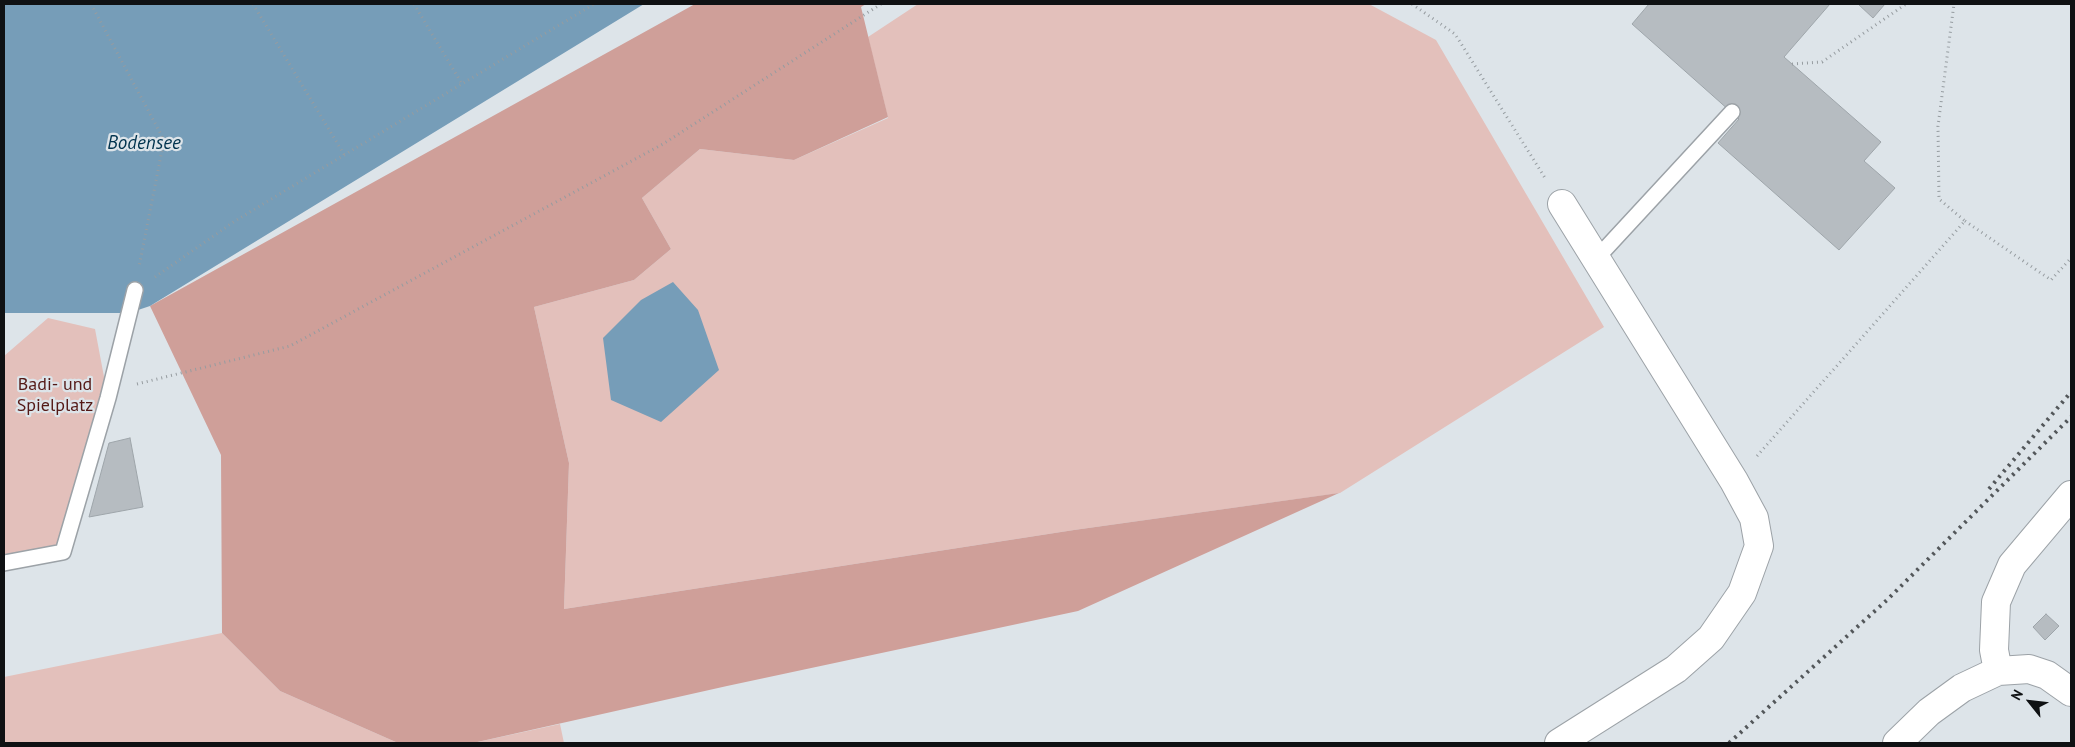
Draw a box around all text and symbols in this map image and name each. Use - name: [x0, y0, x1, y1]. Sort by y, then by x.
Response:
- water label: Bodensee: [107, 133, 181, 155]
- park label: Badi- und Spielplatz: [17, 374, 93, 416]
- north arrow: [2005, 677, 2055, 727]
- text: N: [2007, 686, 2027, 703]

